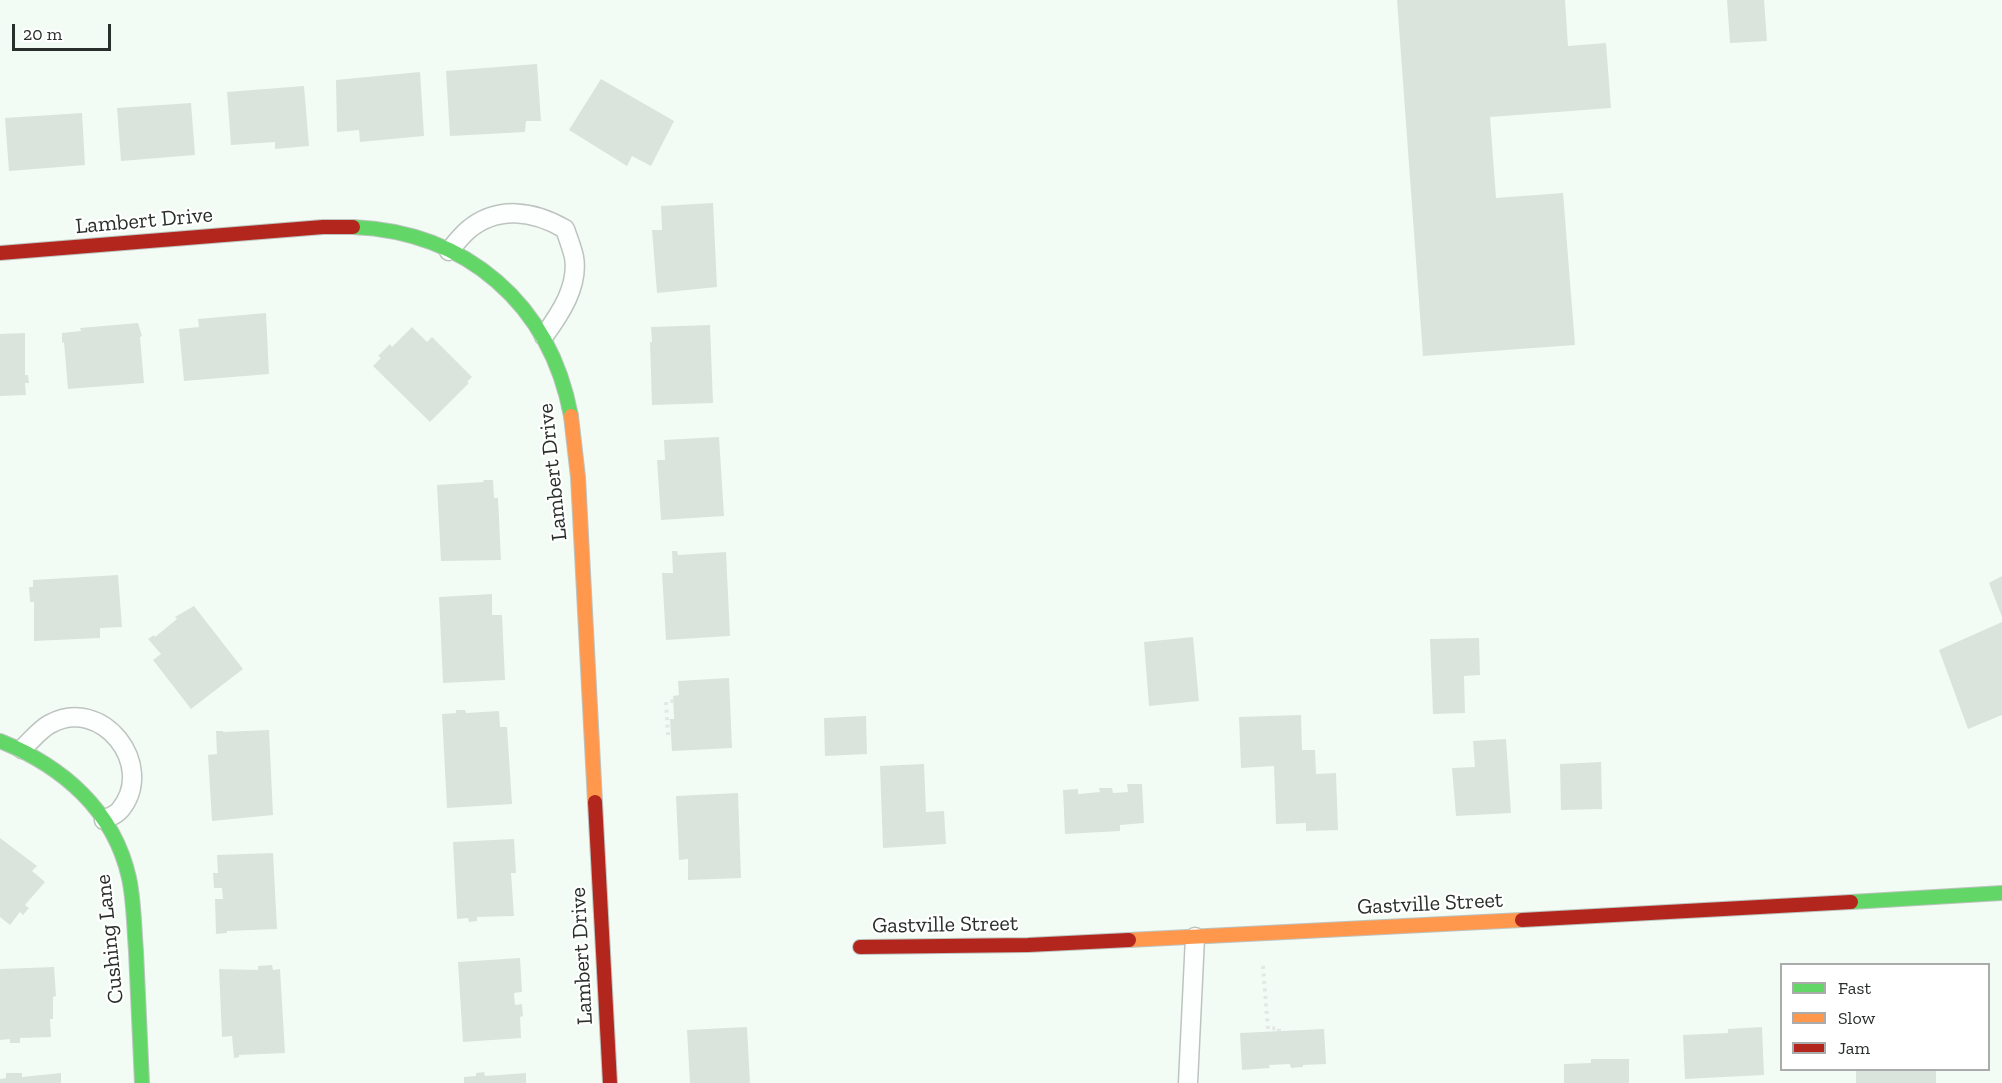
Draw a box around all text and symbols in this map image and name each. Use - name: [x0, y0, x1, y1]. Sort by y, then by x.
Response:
- scale bar: [15, 12, 114, 50]
- text: 20 m: [23, 23, 62, 45]
- street label: Lambert Drive: [74, 202, 214, 240]
- street label: Lambert Drive: [533, 402, 573, 542]
- street label: Cushing Lane: [90, 873, 130, 1005]
- street label: Lambert Drive: [565, 886, 599, 1026]
- street label: Gastville Street: [1356, 887, 1504, 921]
- street label: Gastville Street: [872, 911, 1018, 939]
- legend: [1780, 963, 1990, 1071]
- text: Fast: [1838, 977, 1871, 999]
- text: Slow: [1838, 1007, 1875, 1029]
- text: Jam: [1838, 1037, 1870, 1059]

